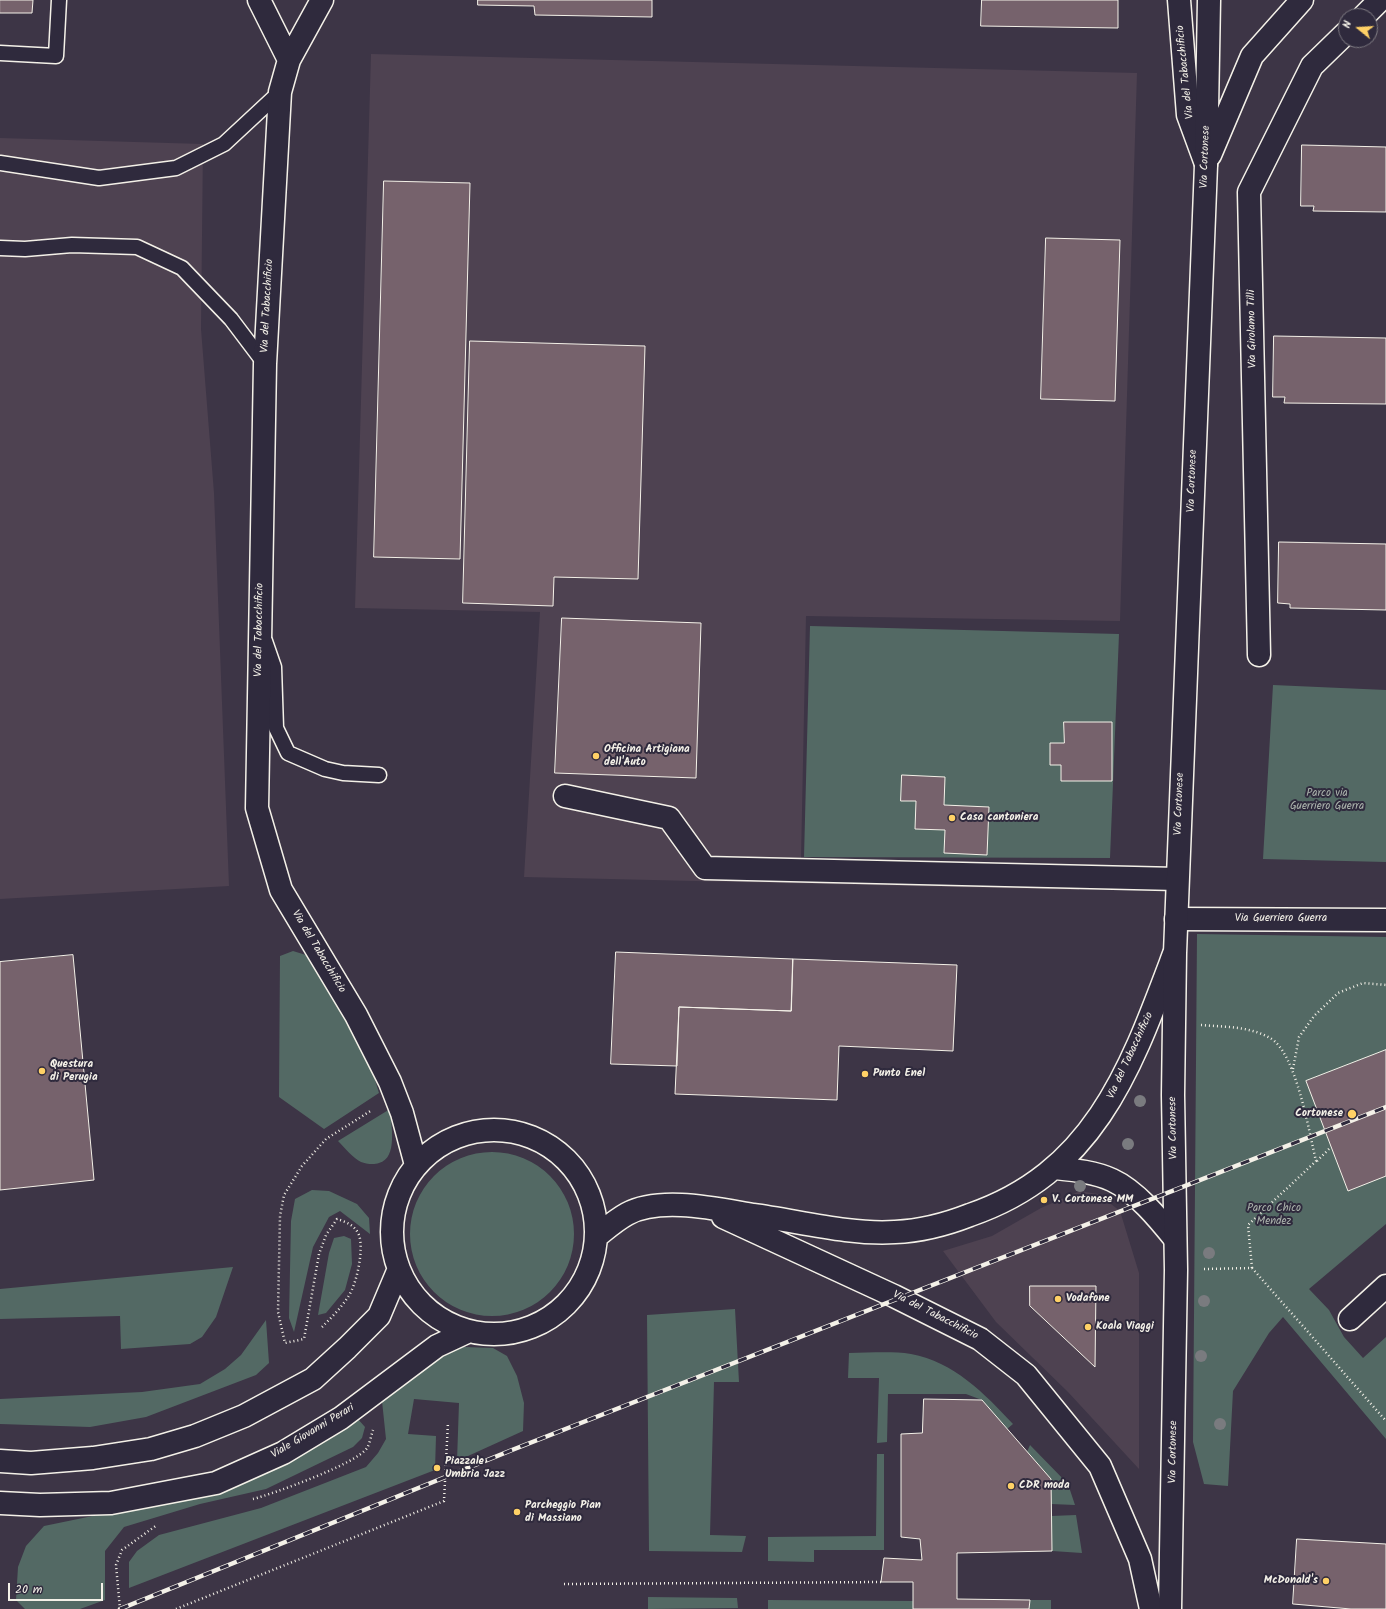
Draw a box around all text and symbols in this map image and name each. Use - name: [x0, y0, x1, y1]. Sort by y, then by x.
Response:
- north arrow: [1338, 8, 1378, 48]
- text: N: [1338, 19, 1357, 31]
- street label: Via del Tabacchificio: [1175, 24, 1197, 120]
- street label: Via Cortonese: [1198, 125, 1214, 189]
- street label: Via del Tabacchificio: [259, 259, 277, 353]
- street label: Via Girolamo Tilli: [1246, 290, 1260, 368]
- street label: Via Cortonese: [1185, 449, 1201, 513]
- street label: Via del Tabacchificio: [253, 583, 267, 677]
- place label: Officina Artigiana dell'Auto: [604, 743, 690, 769]
- marker: Officina Artigiana dell'Auto: [591, 751, 601, 761]
- street label: Via Cortonese: [1172, 772, 1188, 836]
- park label: Parco via Guerriero Guerra: [1290, 787, 1364, 813]
- place label: Casa cantoniera: [960, 811, 1038, 825]
- marker: Casa cantoniera: [947, 813, 957, 823]
- street label: Via del Tabacchificio: [288, 908, 348, 996]
- street label: Via Guerriero Guerra: [1235, 912, 1327, 926]
- street label: Via del Tabacchificio: [1105, 1011, 1157, 1101]
- place label: Questura di Perugia: [50, 1058, 98, 1084]
- marker: Questura di Perugia: [37, 1066, 47, 1076]
- place label: Punto Enel: [873, 1067, 925, 1081]
- marker: Punto Enel: [860, 1069, 870, 1079]
- street label: Via Cortonese: [1167, 1096, 1181, 1160]
- place label: Cortonese: [1295, 1107, 1343, 1121]
- marker: Cortonese: [1346, 1108, 1358, 1120]
- place label: V. Cortonese MM: [1052, 1193, 1133, 1207]
- marker: V. Cortonese MM: [1039, 1195, 1049, 1205]
- park label: Parco Chico Mendez: [1247, 1202, 1301, 1228]
- street label: Via del Tabacchificio: [890, 1289, 980, 1343]
- place label: Vodafone: [1066, 1292, 1110, 1306]
- marker: Vodafone: [1053, 1294, 1063, 1304]
- place label: Koala Viaggi: [1096, 1320, 1154, 1334]
- marker: Koala Viaggi: [1083, 1322, 1093, 1332]
- street label: Viale Giovanni Perari: [269, 1402, 357, 1462]
- street label: Via Cortonese: [1167, 1420, 1181, 1484]
- place label: Piazzale Umbria Jazz: [445, 1455, 505, 1481]
- marker: Piazzale Umbria Jazz: [432, 1463, 442, 1473]
- place label: CDR moda: [1019, 1479, 1070, 1493]
- marker: CDR moda: [1006, 1481, 1016, 1491]
- place label: Parcheggio Pian di Massiano: [525, 1499, 601, 1525]
- marker: Parcheggio Pian di Massiano: [512, 1507, 522, 1517]
- place label: McDonald's: [1264, 1574, 1318, 1588]
- scale bar: [10, 1575, 105, 1601]
- marker: McDonald's: [1321, 1576, 1331, 1586]
- text: 20 m: [15, 1580, 42, 1599]

